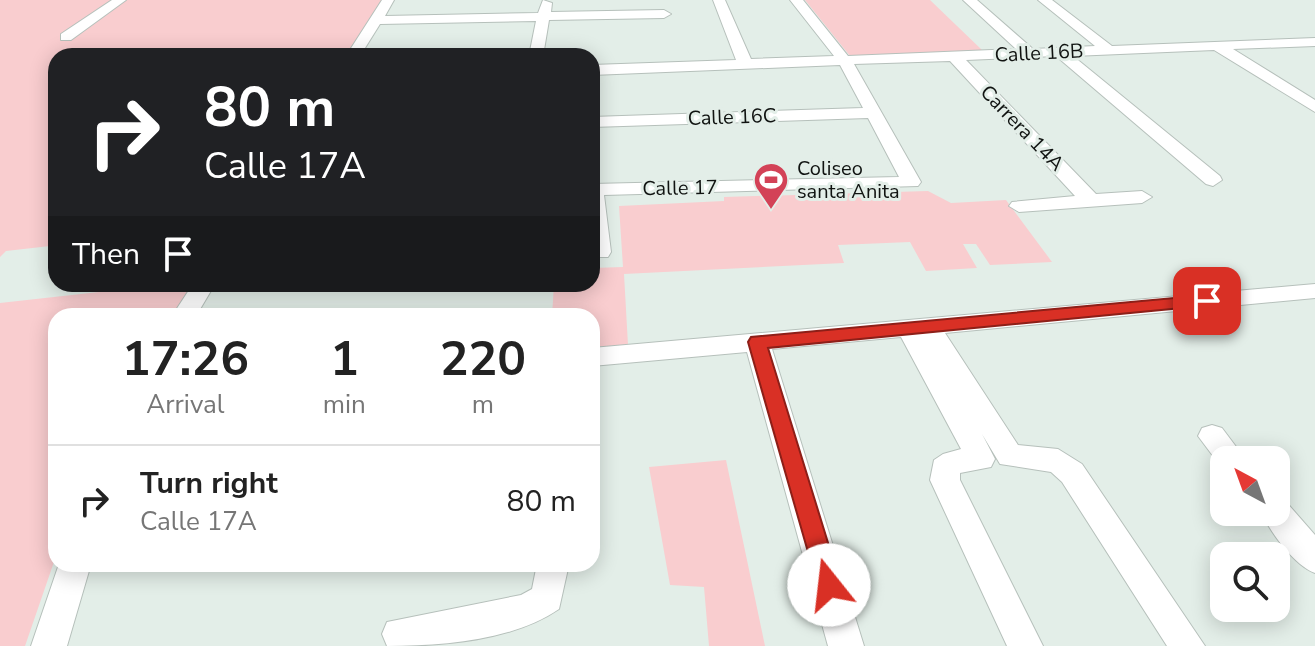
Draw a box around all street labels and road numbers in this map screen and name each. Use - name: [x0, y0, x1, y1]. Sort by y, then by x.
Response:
- street label: Calle 16B: [994, 37, 1084, 69]
- street label: Carrera 14A: [974, 79, 1070, 177]
- street label: Calle 16C: [687, 102, 777, 132]
- street label: Calle 17: [642, 174, 718, 202]

